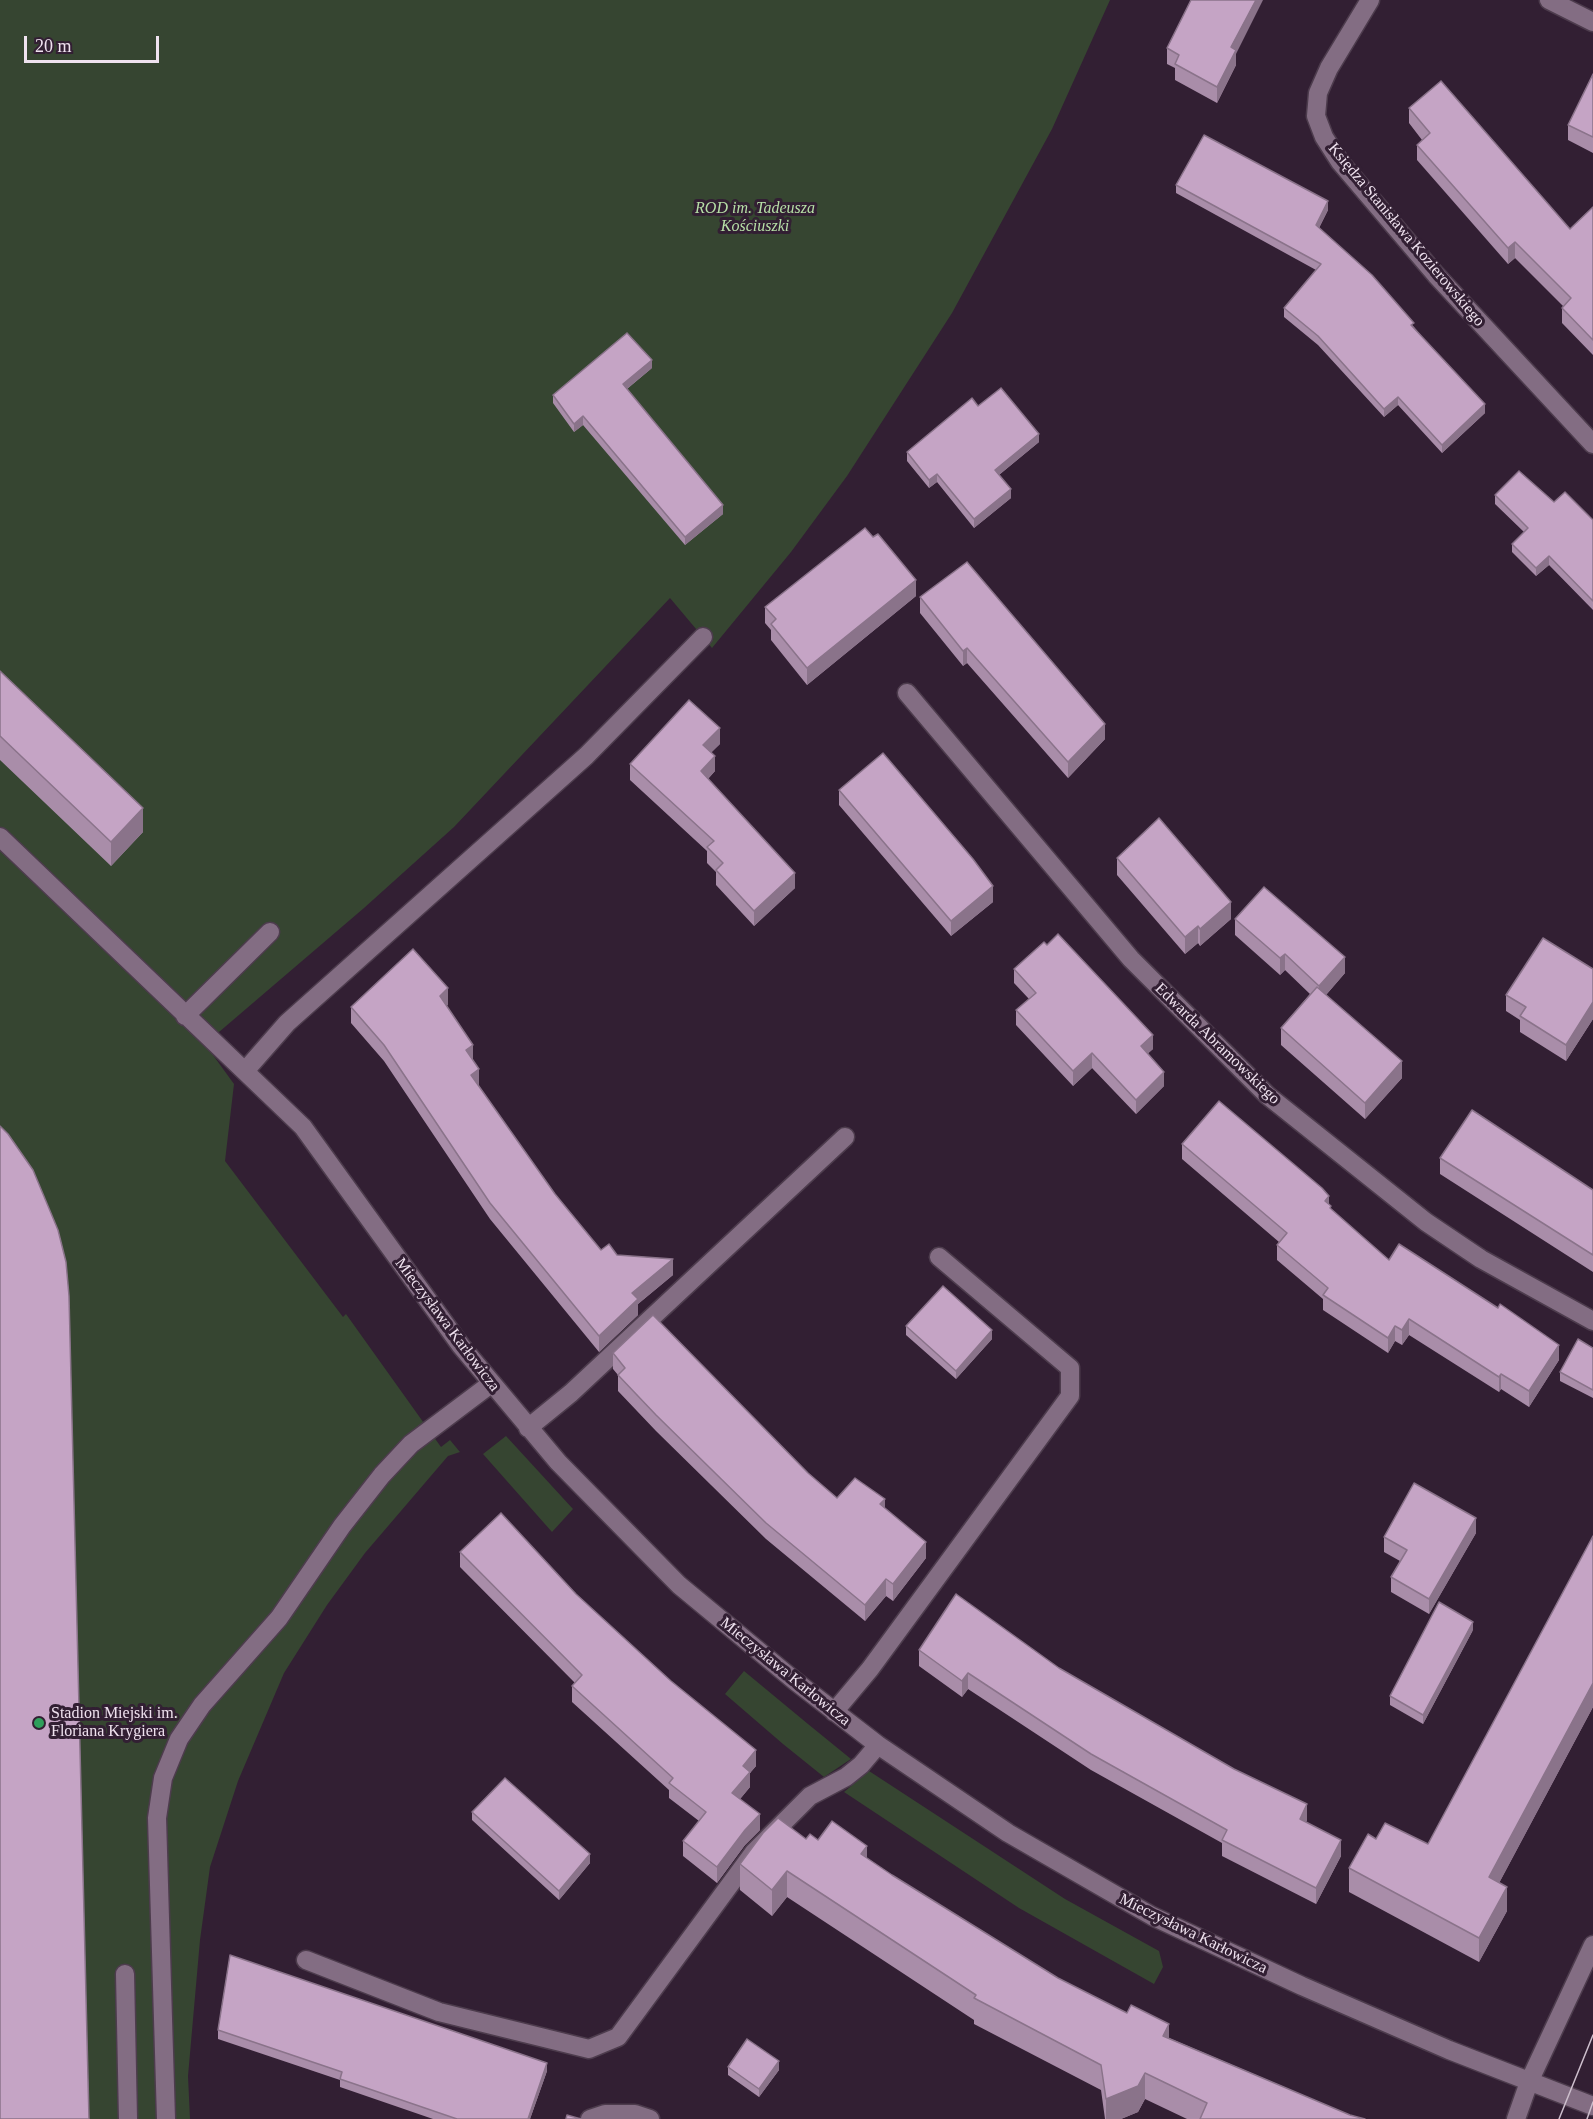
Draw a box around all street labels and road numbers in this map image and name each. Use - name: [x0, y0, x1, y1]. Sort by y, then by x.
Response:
- street label: Księdza Stanisława Kozierowskiego: [1324, 139, 1488, 331]
- street label: Edwarda Abramowskiego: [1150, 979, 1284, 1109]
- street label: Mieczysława Karłowicza: [391, 1254, 503, 1396]
- street label: Mieczysława Karłowicza: [716, 1614, 854, 1730]
- street label: Mieczysława Karłowicza: [1116, 1890, 1270, 1978]

